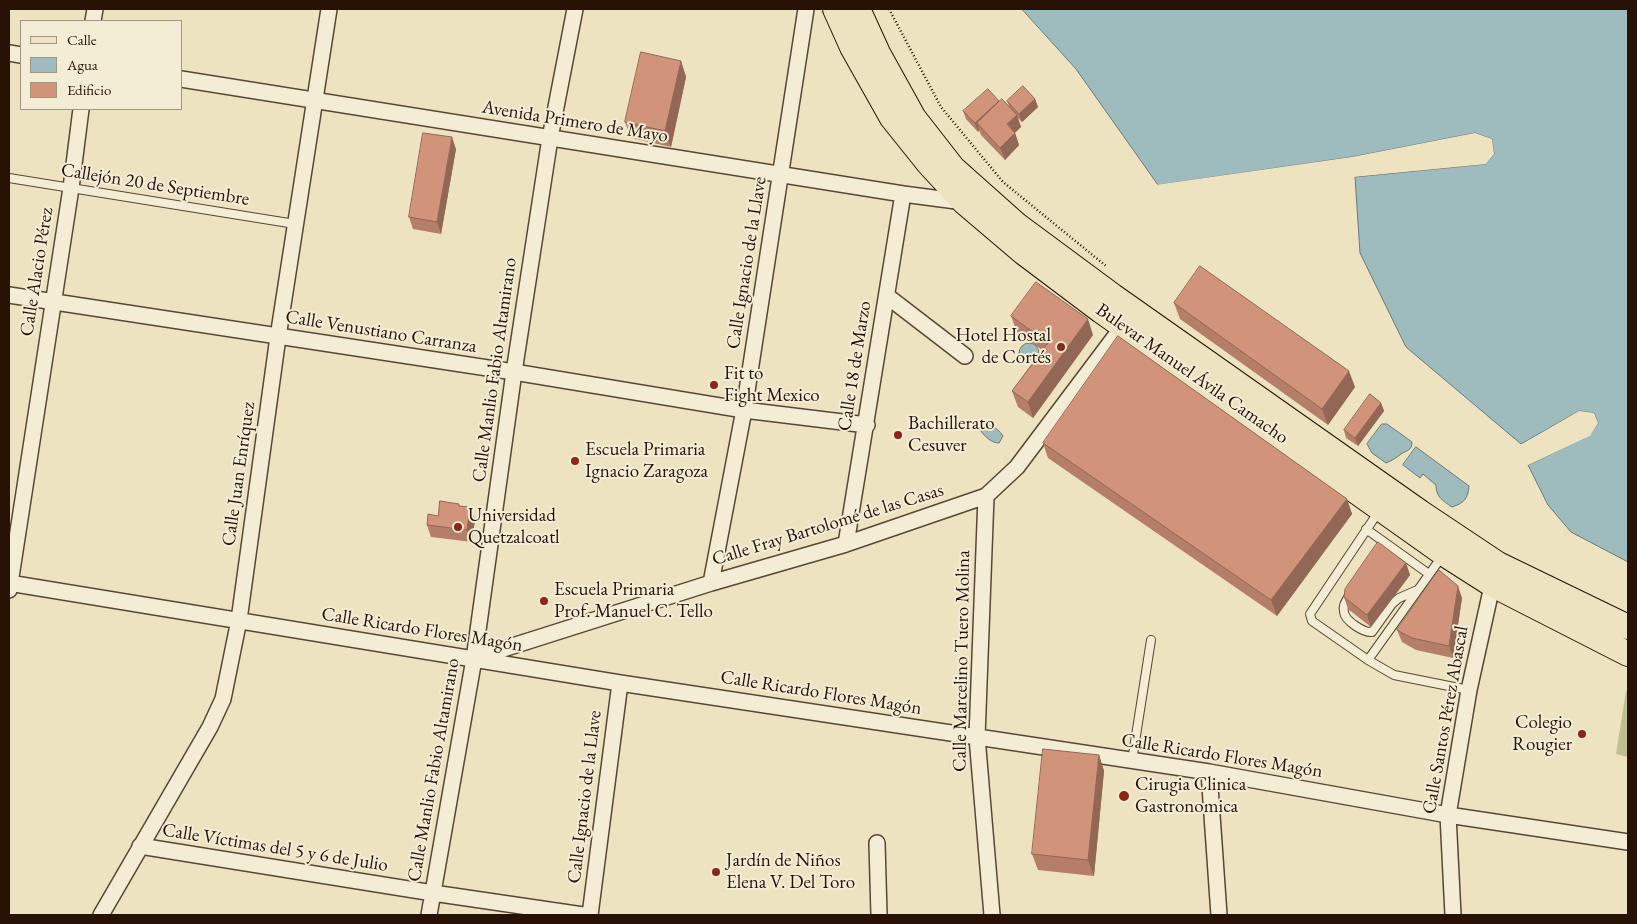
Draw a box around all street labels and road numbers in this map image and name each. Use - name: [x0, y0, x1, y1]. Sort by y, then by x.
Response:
- street label: Avenida Primero de Mayo: [480, 96, 670, 148]
- street label: Callejón 20 de Septiembre: [59, 159, 251, 211]
- street label: Calle Ignacio de la Llave: [722, 175, 772, 351]
- street label: Calle Alacio Pérez: [16, 206, 58, 338]
- street label: Calle Manlio Fabio Altamirano: [468, 256, 522, 484]
- street label: Calle 18 de Marzo: [833, 299, 877, 433]
- street label: Bulevar Manuel Ávila Camacho: [1091, 299, 1293, 449]
- street label: Calle Venustiano Carranza: [284, 306, 478, 358]
- street label: Calle Juan Enríquez: [218, 400, 260, 548]
- street label: Calle Fray Bartolomé de las Casas: [709, 479, 947, 571]
- street label: Calle Marcelino Tuero Molina: [949, 550, 975, 772]
- street label: Calle Ricardo Flores Magón: [320, 603, 524, 657]
- street label: Calle Santos Pérez Abascal: [1418, 624, 1474, 816]
- street label: Calle Manlio Fabio Altamirano: [403, 656, 465, 884]
- street label: Calle Ricardo Flores Magón: [719, 666, 923, 720]
- street label: Calle Ignacio de la Llave: [563, 709, 607, 885]
- street label: Calle Ricardo Flores Magón: [1120, 729, 1324, 783]
- street label: Calle Víctimas del 5 y 6 de Julio: [160, 819, 390, 877]

